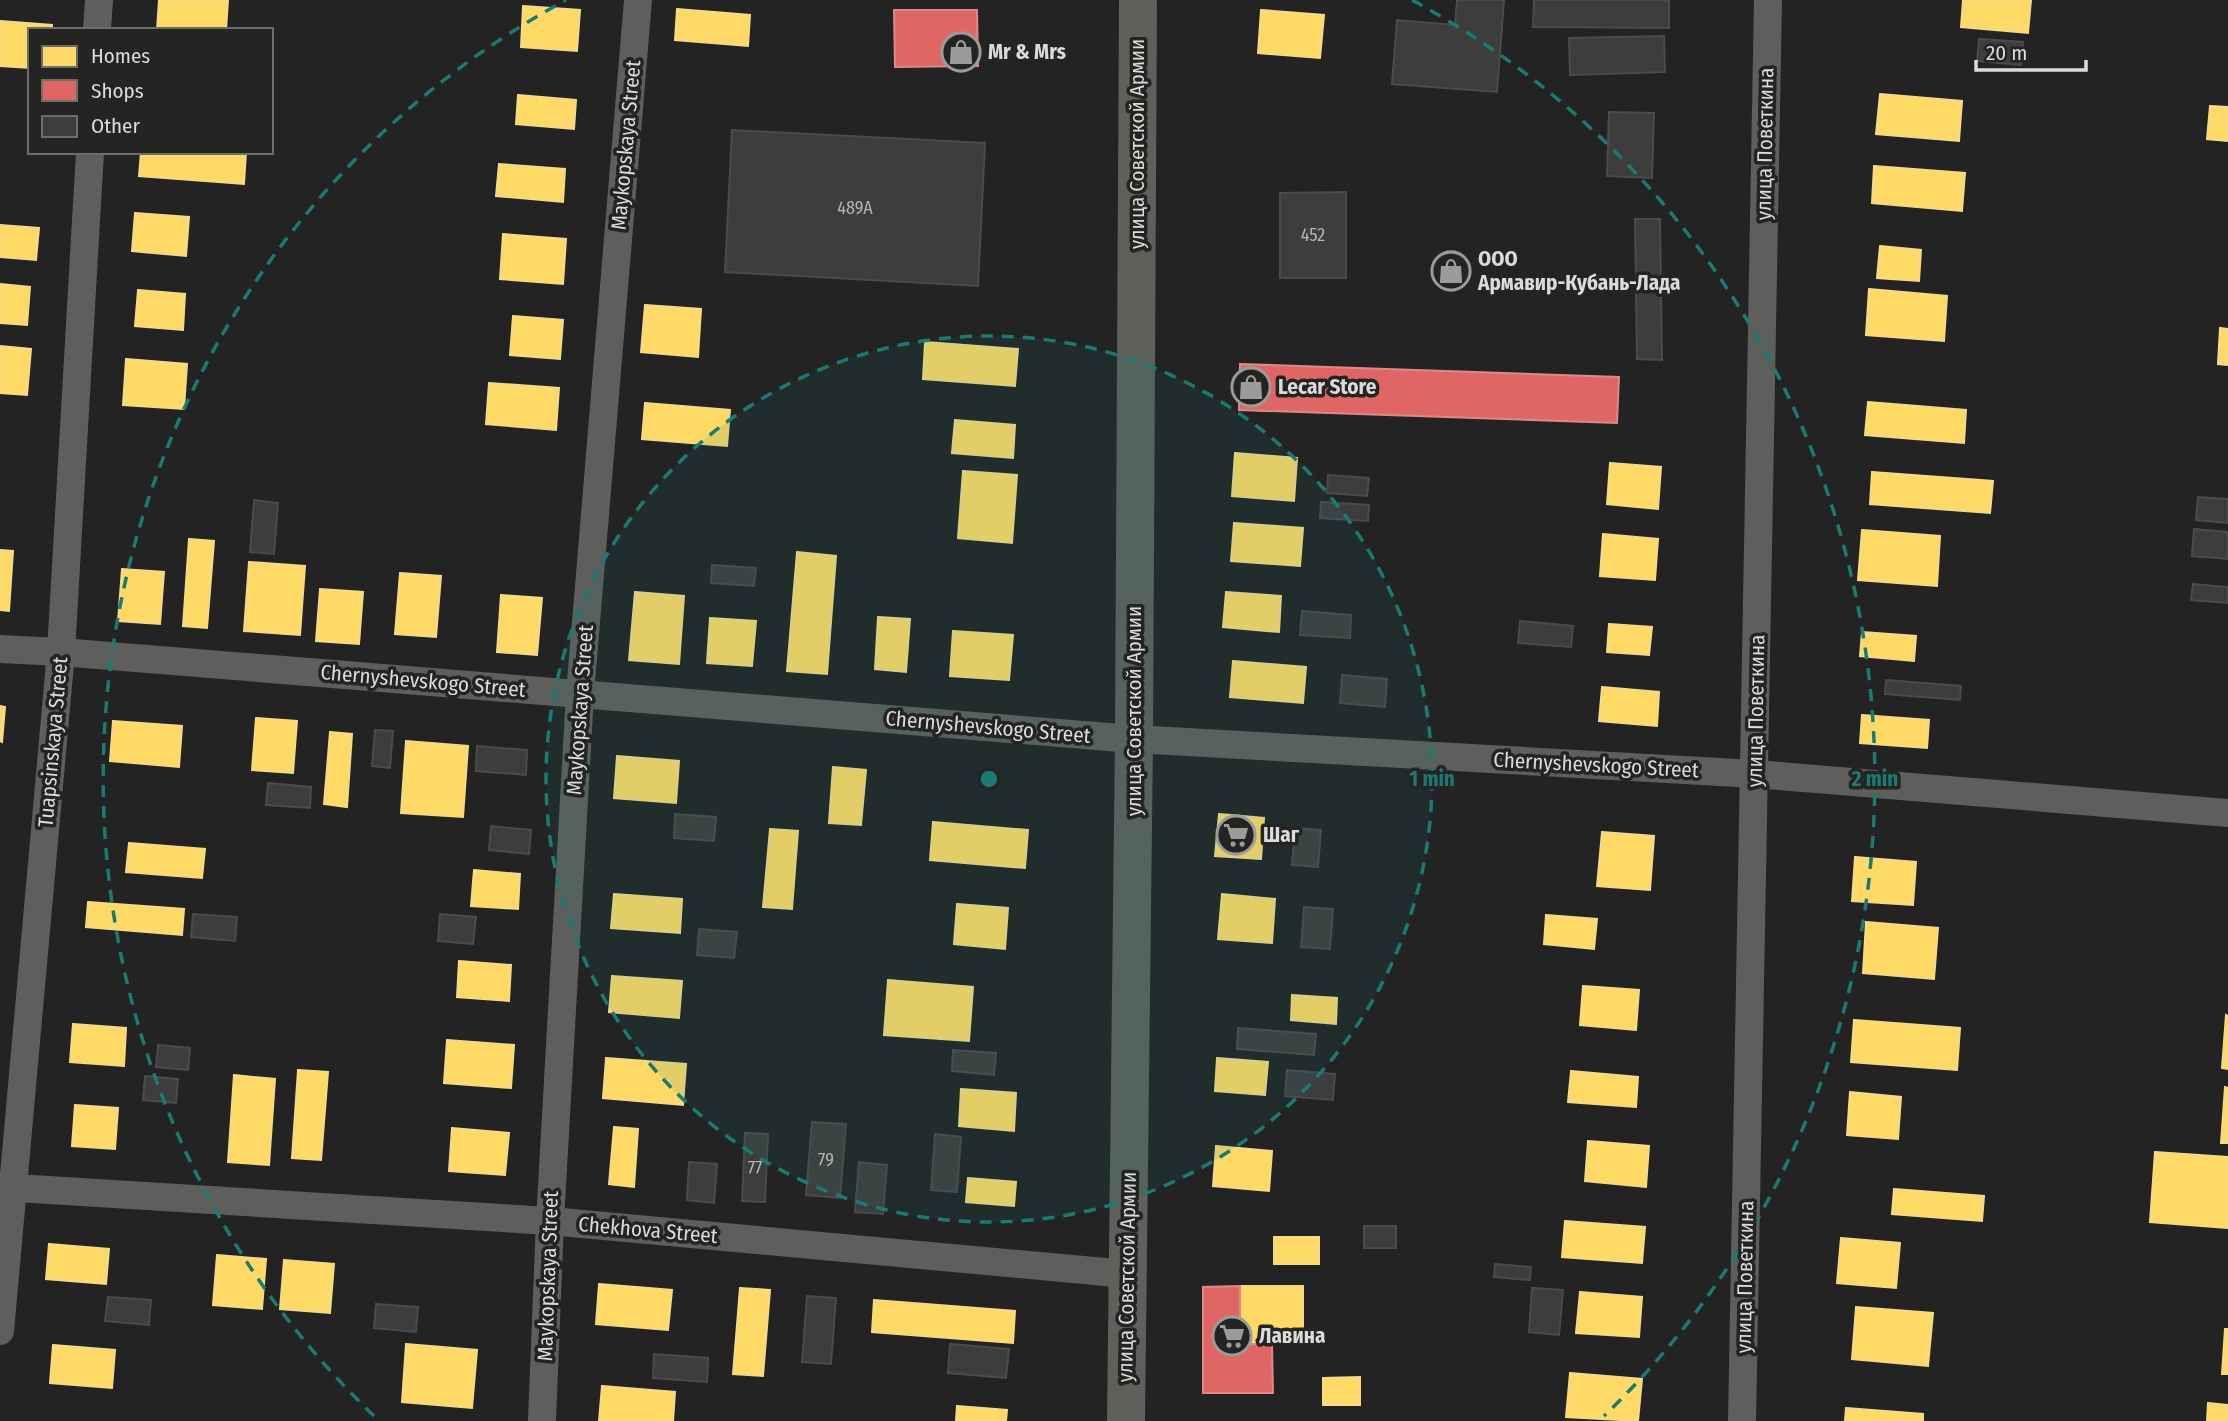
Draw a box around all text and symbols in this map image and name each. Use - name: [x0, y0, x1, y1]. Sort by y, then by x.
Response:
- legend: [28, 28, 273, 154]
- scale bar: [1976, 28, 2086, 72]
- shop icon: Mr & Mrs: [940, 31, 982, 73]
- place label: Mr & Mrs: [988, 39, 1066, 65]
- street label: улица Советской Армии: [1124, 39, 1150, 249]
- text: 20 m: [1986, 40, 2027, 66]
- text: Homes: [91, 43, 150, 69]
- street label: Maykopskaya Street: [606, 59, 646, 231]
- street label: улица Поветкина: [1751, 67, 1779, 221]
- text: Shops: [91, 78, 144, 104]
- text: Other: [91, 113, 140, 139]
- house number: 489А: [837, 197, 873, 219]
- house number: 452: [1301, 224, 1325, 246]
- place label: ООО Армавир-Кубань-Лада: [1477, 246, 1680, 296]
- shop icon: ООО Армавир-Кубань-Лада: [1430, 250, 1472, 292]
- shop icon: Lecar Store: [1230, 366, 1272, 408]
- place label: Lecar Store: [1278, 374, 1377, 400]
- street label: улица Советской Армии: [1121, 606, 1147, 816]
- street label: Maykopskaya Street: [561, 624, 599, 796]
- street label: улица Поветкина: [1742, 634, 1770, 788]
- street label: Tuapsinskaya Street: [33, 656, 73, 828]
- street label: Chernyshevskogo Street: [319, 659, 527, 703]
- street label: Chernyshevskogo Street: [884, 705, 1092, 749]
- street label: Chernyshevskogo Street: [1493, 747, 1699, 783]
- text: 1 min: [1409, 766, 1455, 792]
- text: 2 min: [1851, 766, 1898, 792]
- centre of rings: [977, 767, 1001, 791]
- supermarket icon: Шаг: [1215, 814, 1257, 856]
- place label: Шаг: [1263, 822, 1300, 848]
- house number: 79: [818, 1149, 834, 1171]
- house number: 77: [748, 1157, 762, 1179]
- street label: улица Советской Армии: [1112, 1171, 1142, 1383]
- street label: Maykopskaya Street: [532, 1190, 564, 1362]
- street label: улица Поветкина: [1731, 1200, 1759, 1354]
- street label: Chekhova Street: [577, 1211, 719, 1249]
- supermarket icon: Лавина: [1211, 1315, 1253, 1357]
- place label: Лавина: [1259, 1323, 1325, 1349]

